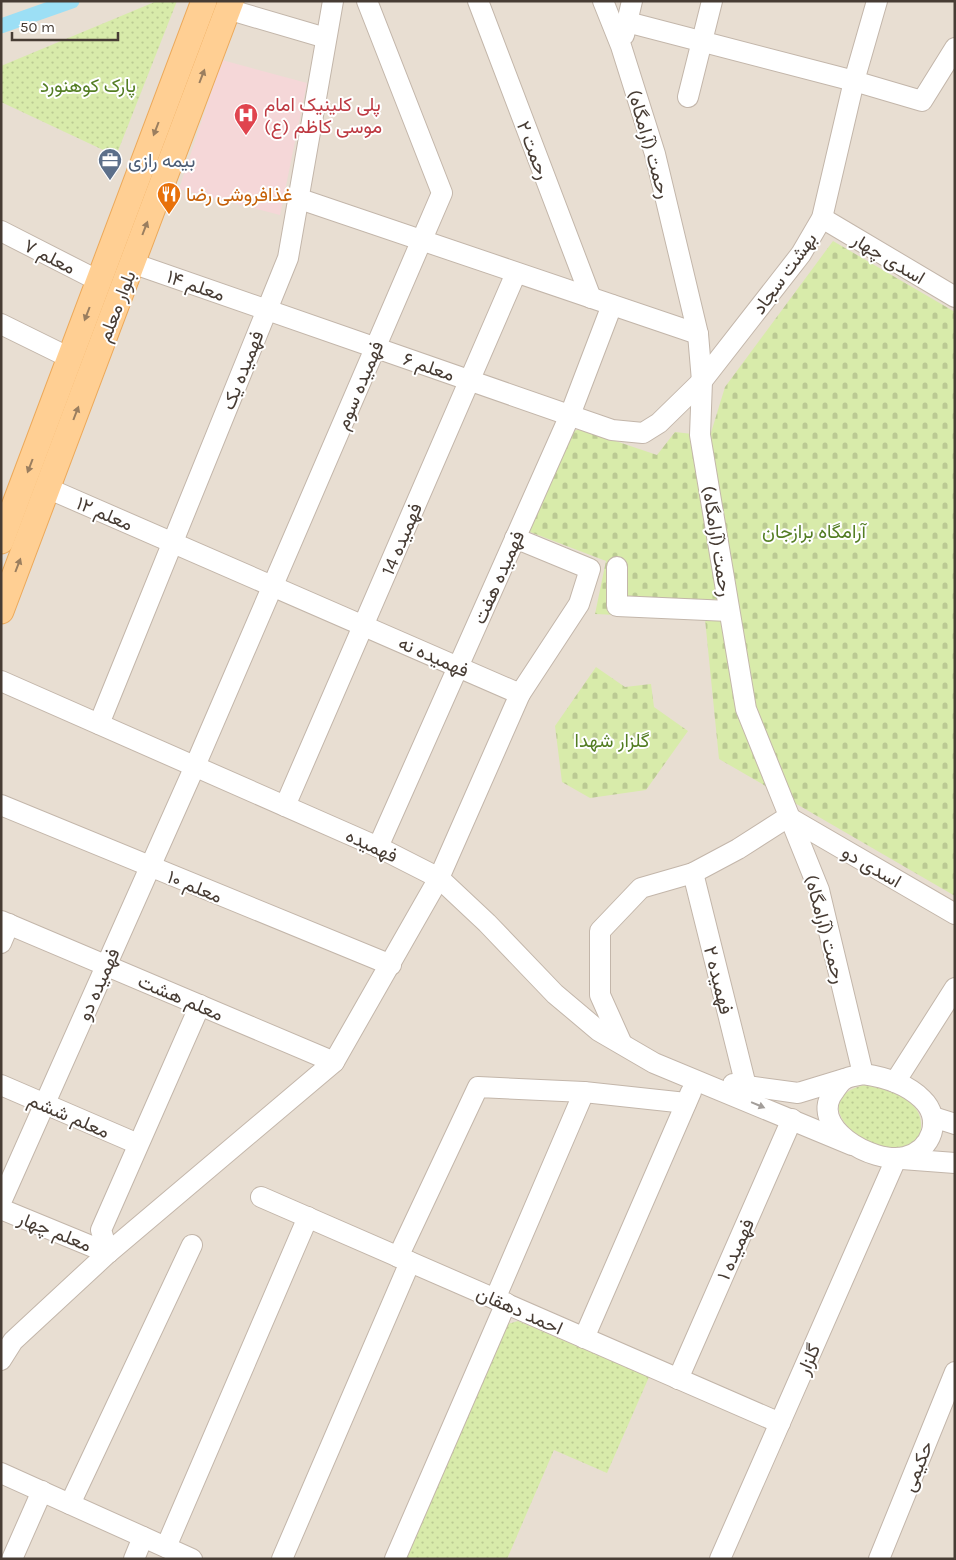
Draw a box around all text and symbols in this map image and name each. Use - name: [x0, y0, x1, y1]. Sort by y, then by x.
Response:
- scale bar: [12, 10, 119, 42]
- text: 50 m: [20, 18, 55, 36]
- one-way arrow: [198, 68, 206, 83]
- park label: پارک کوهنورد: [40, 75, 136, 99]
- street label: رحمت (آرامگاه): [623, 87, 675, 201]
- place label: پلی کلینیک امام موسی کاظم (ع): [264, 94, 382, 139]
- hospital icon: پلی کلینیک امام موسی کاظم (ع): [233, 102, 259, 136]
- street label: رحمت ۲: [512, 118, 554, 183]
- one-way arrow: [152, 122, 160, 137]
- office icon: بیمه رازی: [97, 147, 123, 181]
- place label: بیمه رازی: [128, 150, 195, 172]
- restaurant icon: غذافروشی رضا: [156, 181, 182, 215]
- place label: غذافروشی رضا: [186, 184, 292, 206]
- one-way arrow: [141, 220, 149, 235]
- street label: اسدی چهار: [846, 228, 929, 291]
- street label: بهشت سجاد: [748, 229, 822, 319]
- street label: معلم ۷: [20, 235, 79, 280]
- street label: معلم ۱۴: [163, 266, 228, 307]
- street label: بلوار معلم: [93, 268, 142, 345]
- one-way arrow: [83, 306, 90, 321]
- street label: فهمیده یک: [217, 328, 269, 413]
- street label: فهمیده سوم: [331, 338, 389, 433]
- street label: معلم ۶: [400, 348, 457, 387]
- one-way arrow: [72, 405, 80, 420]
- one-way arrow: [25, 459, 33, 473]
- street label: رحمت (آرامگاه): [697, 484, 737, 598]
- street label: معلم ۱۲: [73, 492, 136, 537]
- street label: فهمیده 14: [377, 500, 427, 579]
- park label: آرامگاه برازجان: [762, 521, 867, 543]
- street label: فهمیده هفت: [469, 527, 529, 627]
- one-way arrow: [14, 557, 22, 572]
- street label: فهمیده نه: [395, 632, 472, 682]
- park label: گلزار شهدا: [575, 730, 649, 752]
- street label: فهمیده: [342, 824, 401, 867]
- street label: اسدی دو: [838, 841, 905, 893]
- street label: معلم ۱۰: [164, 866, 225, 909]
- street label: رحمت (آرامگاه): [800, 872, 850, 986]
- street label: فهمیده ۲: [699, 944, 737, 1017]
- street label: فهمیده دو: [73, 945, 125, 1024]
- street label: معلم هشت: [134, 970, 227, 1027]
- street label: معلم ششم: [24, 1089, 113, 1144]
- one-way arrow: [751, 1101, 765, 1109]
- street label: معلم چهار: [13, 1207, 95, 1258]
- street label: فهمیده ۱: [713, 1215, 759, 1284]
- street label: احمد دهقان: [473, 1282, 566, 1340]
- street label: گلزار: [792, 1341, 825, 1379]
- street label: حکیمی: [898, 1438, 938, 1495]

